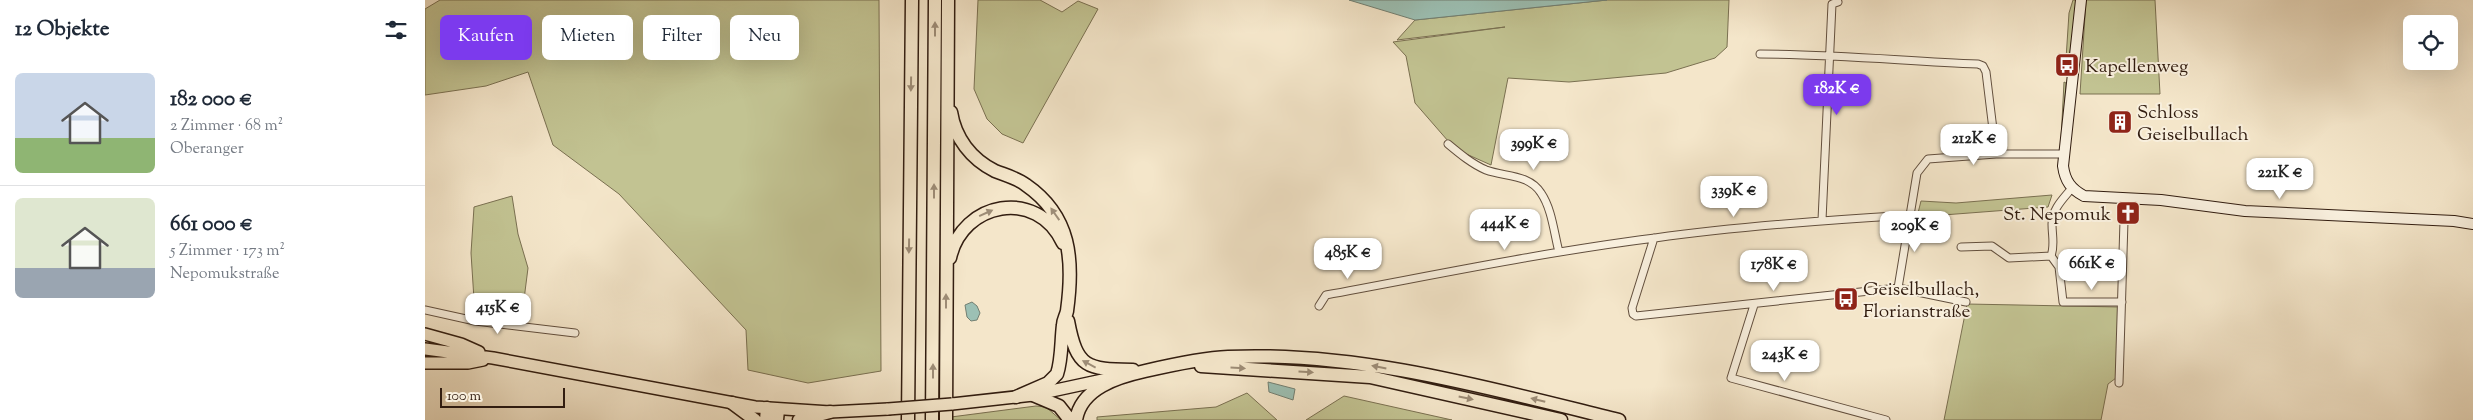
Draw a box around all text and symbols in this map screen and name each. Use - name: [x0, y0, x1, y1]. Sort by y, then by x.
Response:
- text: 12 Objekte: [15, 15, 109, 45]
- chip: Kaufen: [440, 15, 532, 60]
- chip: Mieten: [542, 15, 633, 60]
- chip: Filter: [643, 15, 720, 60]
- chip: Neu: [730, 15, 799, 60]
- map controls: [2403, 15, 2458, 70]
- button: locate: [2403, 15, 2458, 70]
- icon: filters: [382, 16, 410, 44]
- one-way arrow: [931, 21, 939, 37]
- bus stop icon: Kapellenweg: [2054, 52, 2080, 78]
- place label: Kapellenweg: [2085, 54, 2188, 81]
- pin: 182K €: [1796, 74, 1878, 116]
- one-way arrow: [907, 76, 915, 92]
- text: 182K €: [1814, 78, 1860, 101]
- text: 182 000 €: [170, 85, 252, 115]
- icon: home: [55, 93, 115, 153]
- place label: Schloss Geiselbullach: [2137, 100, 2249, 149]
- building icon: Schloss Geiselbullach: [2107, 109, 2133, 135]
- text: 2 Zimmer · 68 m²: [170, 115, 283, 138]
- pin: 212K €: [1933, 124, 2015, 166]
- pin: 399K €: [1493, 128, 1575, 171]
- text: 212K €: [1951, 128, 1997, 151]
- text: 399K €: [1511, 133, 1557, 156]
- text: Oberanger: [170, 138, 244, 161]
- pin: 221K €: [2239, 158, 2321, 200]
- text: 221K €: [2257, 162, 2303, 185]
- pin: 339K €: [1693, 176, 1775, 218]
- text: 339K €: [1711, 180, 1757, 203]
- one-way arrow: [930, 183, 938, 199]
- church icon: St. Nepomuk: [2115, 200, 2141, 226]
- place label: St. Nepomuk: [2003, 202, 2112, 229]
- one-way arrow: [1050, 207, 1060, 220]
- one-way arrow: [979, 208, 993, 216]
- pin: 444K €: [1464, 208, 1546, 251]
- text: 661 000 €: [170, 210, 253, 240]
- pin: 209K €: [1874, 210, 1956, 253]
- text: 444K €: [1480, 213, 1530, 236]
- text: 209K €: [1891, 215, 1939, 238]
- icon: home: [55, 218, 115, 278]
- one-way arrow: [905, 238, 913, 254]
- pin: 485K €: [1307, 238, 1389, 280]
- text: 5 Zimmer · 173 m²: [170, 240, 285, 263]
- text: 485K €: [1325, 242, 1371, 265]
- pin: 661K €: [2051, 248, 2133, 291]
- pin: 178K €: [1733, 250, 1815, 292]
- text: 661K €: [2069, 253, 2115, 276]
- text: 178K €: [1751, 254, 1797, 277]
- text: Nepomukstraße: [170, 263, 280, 286]
- place label: Geiselbullach, Florianstraße: [1863, 277, 1979, 326]
- bus stop icon: Geiselbullach, Florianstraße: [1833, 286, 1859, 312]
- pin: 415K €: [457, 292, 539, 335]
- one-way arrow: [942, 293, 950, 309]
- text: 415K €: [476, 297, 520, 320]
- pin: 243K €: [1744, 340, 1826, 382]
- text: 243K €: [1762, 344, 1808, 367]
- one-way arrow: [1082, 360, 1097, 368]
- one-way arrow: [929, 363, 937, 379]
- one-way arrow: [1371, 363, 1386, 371]
- one-way arrow: [1230, 365, 1246, 373]
- one-way arrow: [1298, 368, 1314, 376]
- scale bar: [440, 385, 565, 408]
- text: 100 m: [447, 387, 481, 407]
- one-way arrow: [1458, 394, 1474, 402]
- one-way arrow: [1530, 396, 1545, 404]

